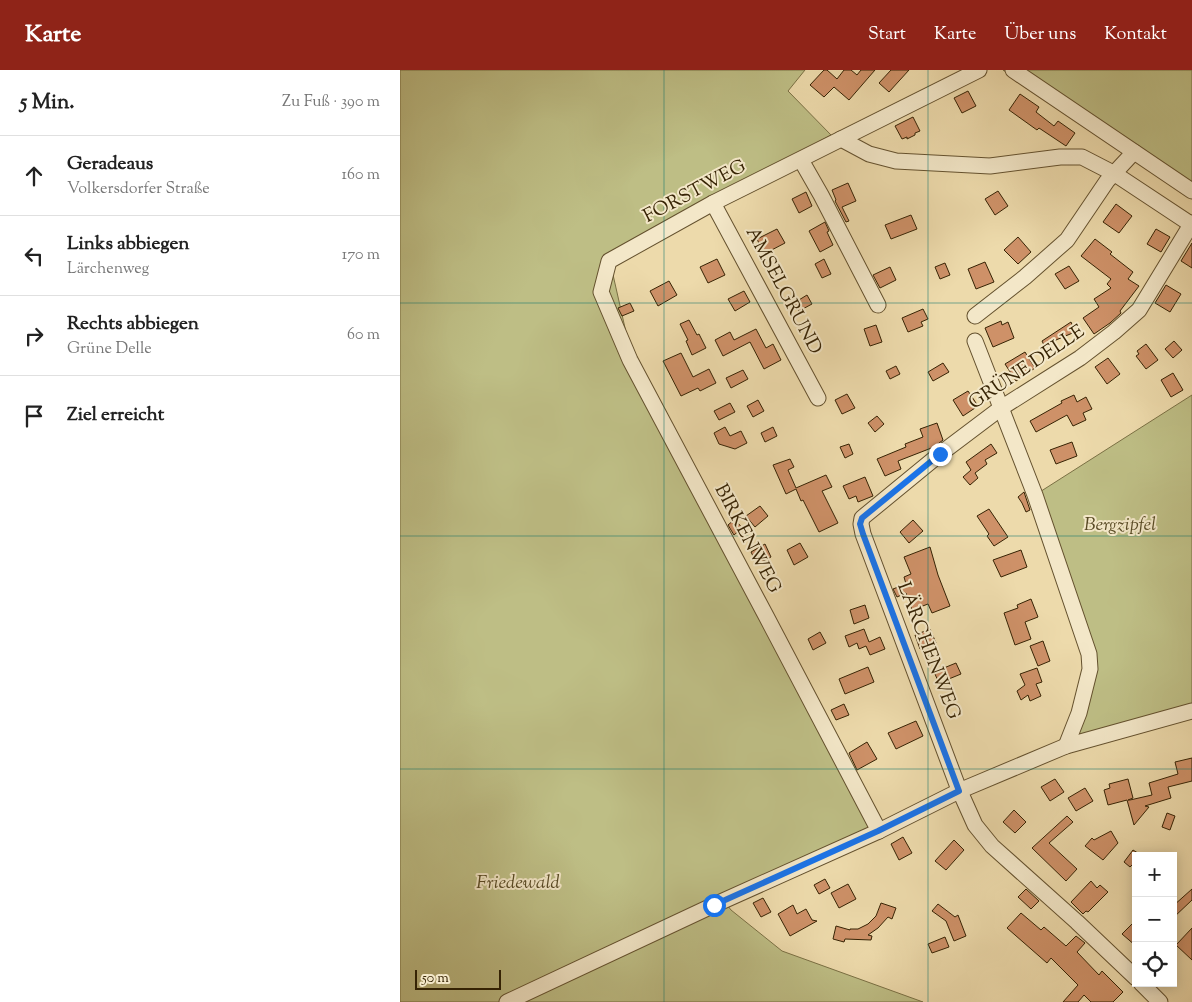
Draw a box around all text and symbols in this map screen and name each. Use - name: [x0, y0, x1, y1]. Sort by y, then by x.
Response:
- text: Karte: [25, 18, 82, 52]
- text: Start: [868, 22, 906, 48]
- text: Karte: [934, 22, 976, 48]
- text: Über uns: [1004, 22, 1076, 48]
- text: Kontakt: [1104, 22, 1167, 48]
- text: 5 Min.: [20, 88, 75, 118]
- text: Zu Fuß · 390 m: [282, 91, 380, 114]
- text: Geradeaus: [67, 151, 153, 178]
- street label: FORSTWEG: [639, 154, 751, 230]
- icon: ahead: [20, 162, 48, 190]
- text: 160 m: [342, 164, 380, 187]
- text: Volkersdorfer Straße: [67, 178, 210, 201]
- street label: AMSELGRUND: [738, 223, 828, 359]
- text: Links abbiegen: [67, 231, 190, 258]
- icon: left: [20, 242, 48, 270]
- text: 170 m: [342, 244, 380, 267]
- text: Lärchenweg: [67, 258, 149, 281]
- text: Rechts abbiegen: [67, 311, 199, 338]
- street label: GRÜNE DELLE: [963, 319, 1091, 417]
- icon: right: [20, 322, 48, 350]
- text: 60 m: [347, 324, 380, 347]
- text: Grüne Delle: [67, 338, 152, 361]
- icon: arrive: [20, 402, 48, 430]
- text: Ziel erreicht: [67, 402, 164, 429]
- route end: [929, 443, 952, 466]
- street label: BIRKENWEG: [707, 480, 787, 598]
- park label: Bergzipfel: [1084, 512, 1156, 539]
- street label: LÄRCHENWEG: [889, 578, 967, 724]
- map controls: [1132, 852, 1177, 987]
- button: +: [1132, 852, 1177, 897]
- park label: Friedewald: [476, 870, 560, 897]
- route start: [703, 894, 726, 917]
- button: −: [1132, 897, 1177, 942]
- button: locate: [1132, 942, 1177, 987]
- scale bar: [415, 967, 501, 990]
- text: 50 m: [422, 969, 449, 989]

